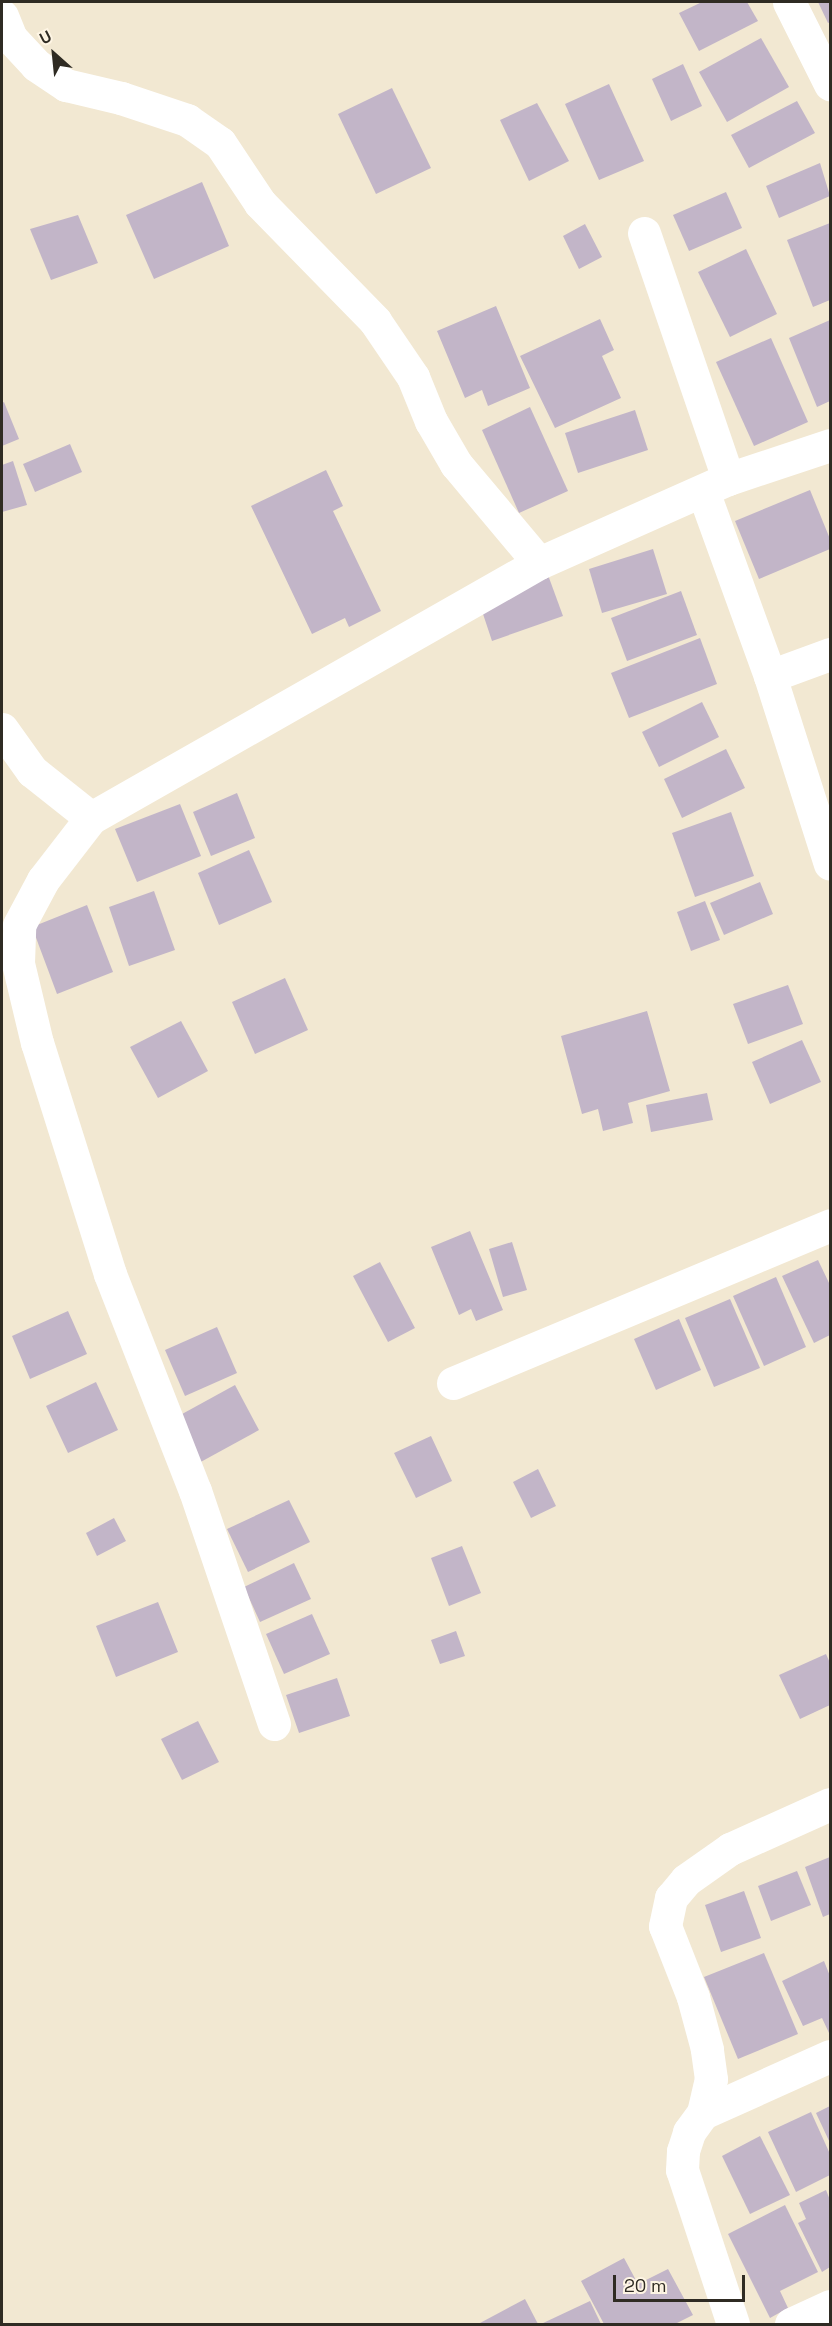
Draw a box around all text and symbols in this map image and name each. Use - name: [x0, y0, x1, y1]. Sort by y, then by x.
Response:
- north arrow: [24, 24, 84, 84]
- text: U: [36, 26, 55, 49]
- scale bar: [616, 2263, 748, 2301]
- text: 20 m: [624, 2274, 667, 2297]

